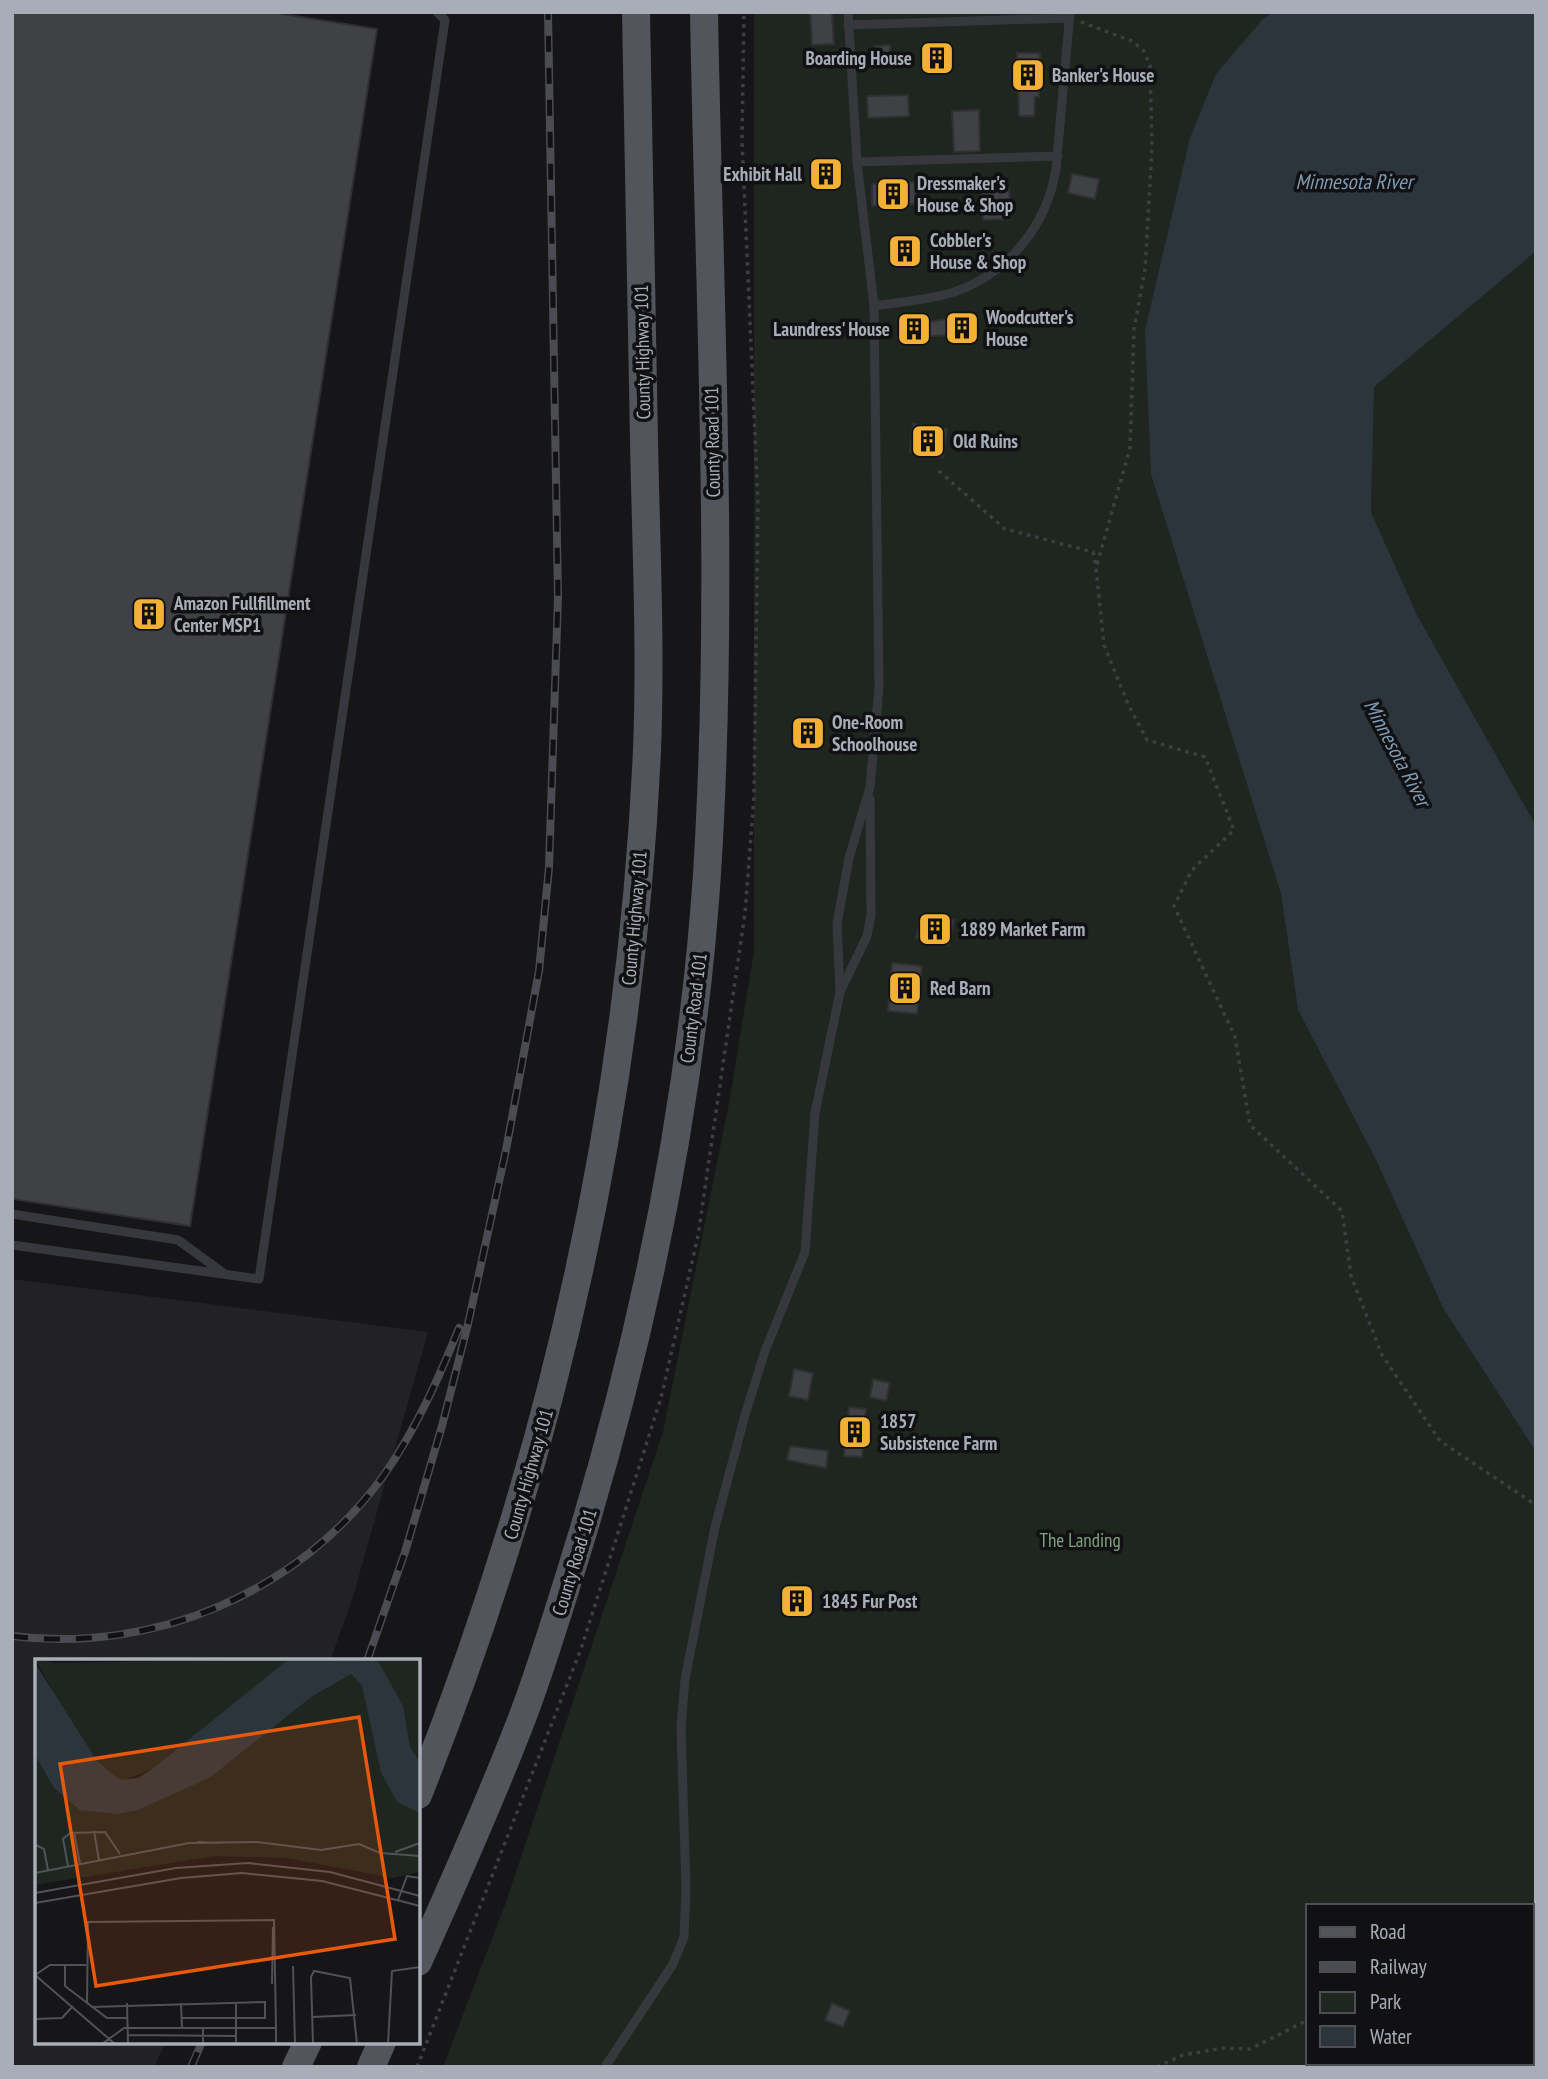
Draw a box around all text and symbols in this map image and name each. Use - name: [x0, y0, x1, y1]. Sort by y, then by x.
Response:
- building icon: Boarding House: [918, 39, 956, 77]
- place label: Boarding House: [805, 46, 912, 70]
- building icon: Banker's House: [1009, 56, 1047, 94]
- place label: Banker's House: [1052, 63, 1154, 87]
- building icon: Exhibit Hall: [807, 155, 845, 193]
- place label: Exhibit Hall: [723, 162, 802, 186]
- water label: Minnesota River: [1295, 168, 1416, 195]
- place label: Dressmaker's House & Shop: [917, 171, 1014, 217]
- building icon: Dressmaker's House & Shop: [874, 175, 912, 213]
- place label: Cobbler's House & Shop: [930, 228, 1027, 274]
- building icon: Cobbler's House & Shop: [886, 232, 924, 270]
- street label: County Highway 101: [629, 284, 655, 420]
- place label: Woodcutter's House: [985, 305, 1074, 351]
- building icon: Woodcutter's House: [943, 309, 981, 347]
- building icon: Laundress' House: [895, 310, 933, 348]
- place label: Laundress' House: [773, 317, 890, 341]
- street label: County Road 101: [699, 386, 725, 498]
- building icon: Old Ruins: [909, 422, 947, 460]
- place label: Old Ruins: [953, 429, 1018, 453]
- place label: Amazon Fullfillment Center MSP1: [173, 591, 311, 637]
- building icon: Amazon Fullfillment Center MSP1: [130, 595, 168, 633]
- water label: Minnesota River: [1358, 695, 1438, 814]
- place label: One-Room Schoolhouse: [832, 710, 917, 756]
- building icon: One-Room Schoolhouse: [789, 714, 827, 752]
- street label: County Highway 101: [616, 850, 652, 986]
- building icon: 1889 Market Farm: [916, 910, 954, 948]
- place label: 1889 Market Farm: [960, 917, 1085, 941]
- street label: County Road 101: [674, 952, 712, 1064]
- building icon: Red Barn: [886, 969, 924, 1007]
- place label: Red Barn: [930, 976, 991, 1000]
- street label: County Highway 101: [498, 1406, 558, 1542]
- place label: 1857 Subsistence Farm: [880, 1409, 997, 1455]
- building icon: 1857 Subsistence Farm: [836, 1413, 874, 1451]
- street label: County Road 101: [546, 1506, 602, 1618]
- park label: The Landing: [1039, 1528, 1121, 1552]
- building icon: 1845 Fur Post: [778, 1582, 816, 1620]
- place label: 1845 Fur Post: [822, 1589, 918, 1613]
- inset map: [35, 1659, 420, 2044]
- legend: [1306, 1904, 1534, 2065]
- text: Road: [1370, 1918, 1406, 1945]
- text: Railway: [1370, 1953, 1427, 1980]
- text: Park: [1370, 1988, 1401, 2015]
- text: Water: [1370, 2023, 1412, 2050]

